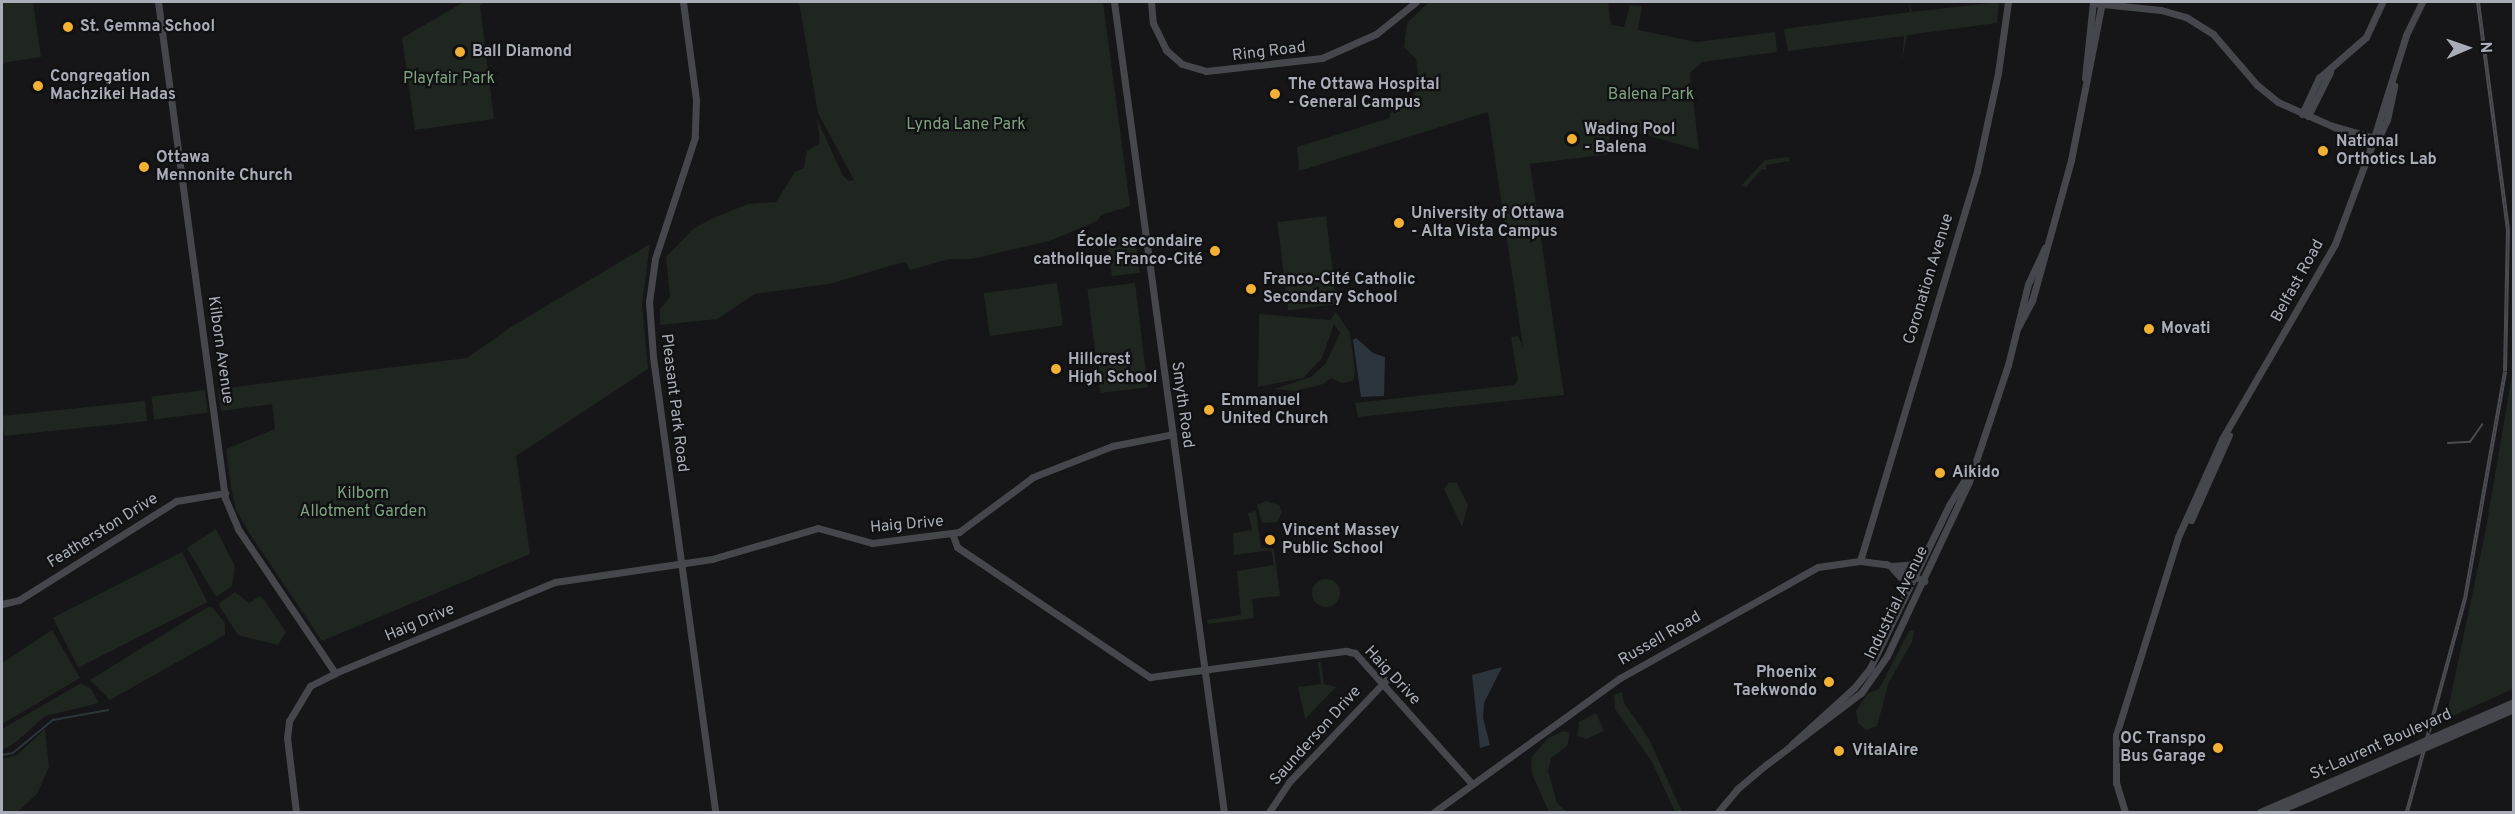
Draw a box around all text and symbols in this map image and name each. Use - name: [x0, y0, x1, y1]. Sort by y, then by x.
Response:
- place label: St. Gemma School: [80, 17, 215, 37]
- north arrow: [2437, 18, 2497, 78]
- marker: St. Gemma School: [61, 20, 75, 34]
- street label: Ring Road: [1231, 38, 1307, 66]
- text: N: [2475, 41, 2495, 53]
- place label: Ball Diamond: [472, 42, 572, 62]
- marker: Ball Diamond: [453, 45, 467, 59]
- place label: Congregation Machzikei Hadas: [50, 67, 176, 105]
- park label: Playfair Park: [403, 69, 495, 89]
- place label: The Ottawa Hospital - General Campus: [1288, 75, 1440, 113]
- marker: Congregation Machzikei Hadas: [31, 79, 45, 93]
- marker: The Ottawa Hospital - General Campus: [1266, 85, 1284, 103]
- park label: Balena Park: [1608, 85, 1694, 105]
- park label: Lynda Lane Park: [906, 115, 1026, 135]
- place label: Wading Pool - Balena: [1584, 120, 1675, 158]
- marker: Wading Pool - Balena: [1565, 132, 1579, 146]
- place label: National Orthotics Lab: [2336, 132, 2437, 170]
- marker: National Orthotics Lab: [2314, 142, 2332, 160]
- place label: Ottawa Mennonite Church: [156, 148, 293, 186]
- marker: Ottawa Mennonite Church: [137, 160, 151, 174]
- place label: University of Ottawa - Alta Vista Campus: [1411, 204, 1564, 242]
- street label: Coronation Avenue: [1900, 211, 1958, 347]
- marker: University of Ottawa - Alta Vista Campus: [1392, 216, 1406, 230]
- place label: École secondaire catholique Franco-Cité: [1033, 232, 1203, 270]
- street label: Belfast Road: [2267, 236, 2329, 326]
- marker: École secondaire catholique Franco-Cité: [1208, 244, 1222, 258]
- place label: Franco-Cité Catholic Secondary School: [1263, 270, 1416, 308]
- marker: Franco-Cité Catholic Secondary School: [1244, 282, 1258, 296]
- street label: Kilborn Avenue: [203, 295, 237, 405]
- place label: Movati: [2161, 319, 2211, 339]
- marker: Movati: [2142, 322, 2156, 336]
- street label: Pleasant Park Road: [656, 333, 692, 473]
- place label: Hillcrest High School: [1068, 350, 1157, 388]
- street label: Smyth Road: [1166, 360, 1198, 450]
- marker: Hillcrest High School: [1049, 362, 1063, 376]
- place label: Emmanuel United Church: [1221, 391, 1329, 429]
- marker: Emmanuel United Church: [1202, 403, 1216, 417]
- place label: Aikido: [1952, 463, 2000, 483]
- marker: Aikido: [1933, 466, 1947, 480]
- park label: Kilborn Allotment Garden: [300, 484, 426, 522]
- street label: Featherston Drive: [44, 489, 162, 573]
- street label: Haig Drive: [869, 512, 945, 538]
- place label: Vincent Massey Public School: [1282, 521, 1399, 559]
- marker: Vincent Massey Public School: [1263, 533, 1277, 547]
- street label: Industrial Avenue: [1861, 543, 1933, 663]
- street label: Haig Drive: [382, 600, 458, 646]
- street label: Russell Road: [1615, 608, 1705, 670]
- street label: Haig Drive: [1360, 642, 1424, 710]
- place label: Phoenix Taekwondo: [1733, 663, 1817, 701]
- marker: Phoenix Taekwondo: [1822, 675, 1836, 689]
- street label: Saunderson Drive: [1266, 682, 1366, 790]
- street label: St-Laurent Boulevard: [2307, 705, 2455, 785]
- place label: OC Transpo Bus Garage: [2120, 729, 2206, 767]
- place label: VitalAire: [1852, 741, 1918, 761]
- marker: OC Transpo Bus Garage: [2211, 741, 2225, 755]
- marker: VitalAire: [1830, 742, 1848, 760]

